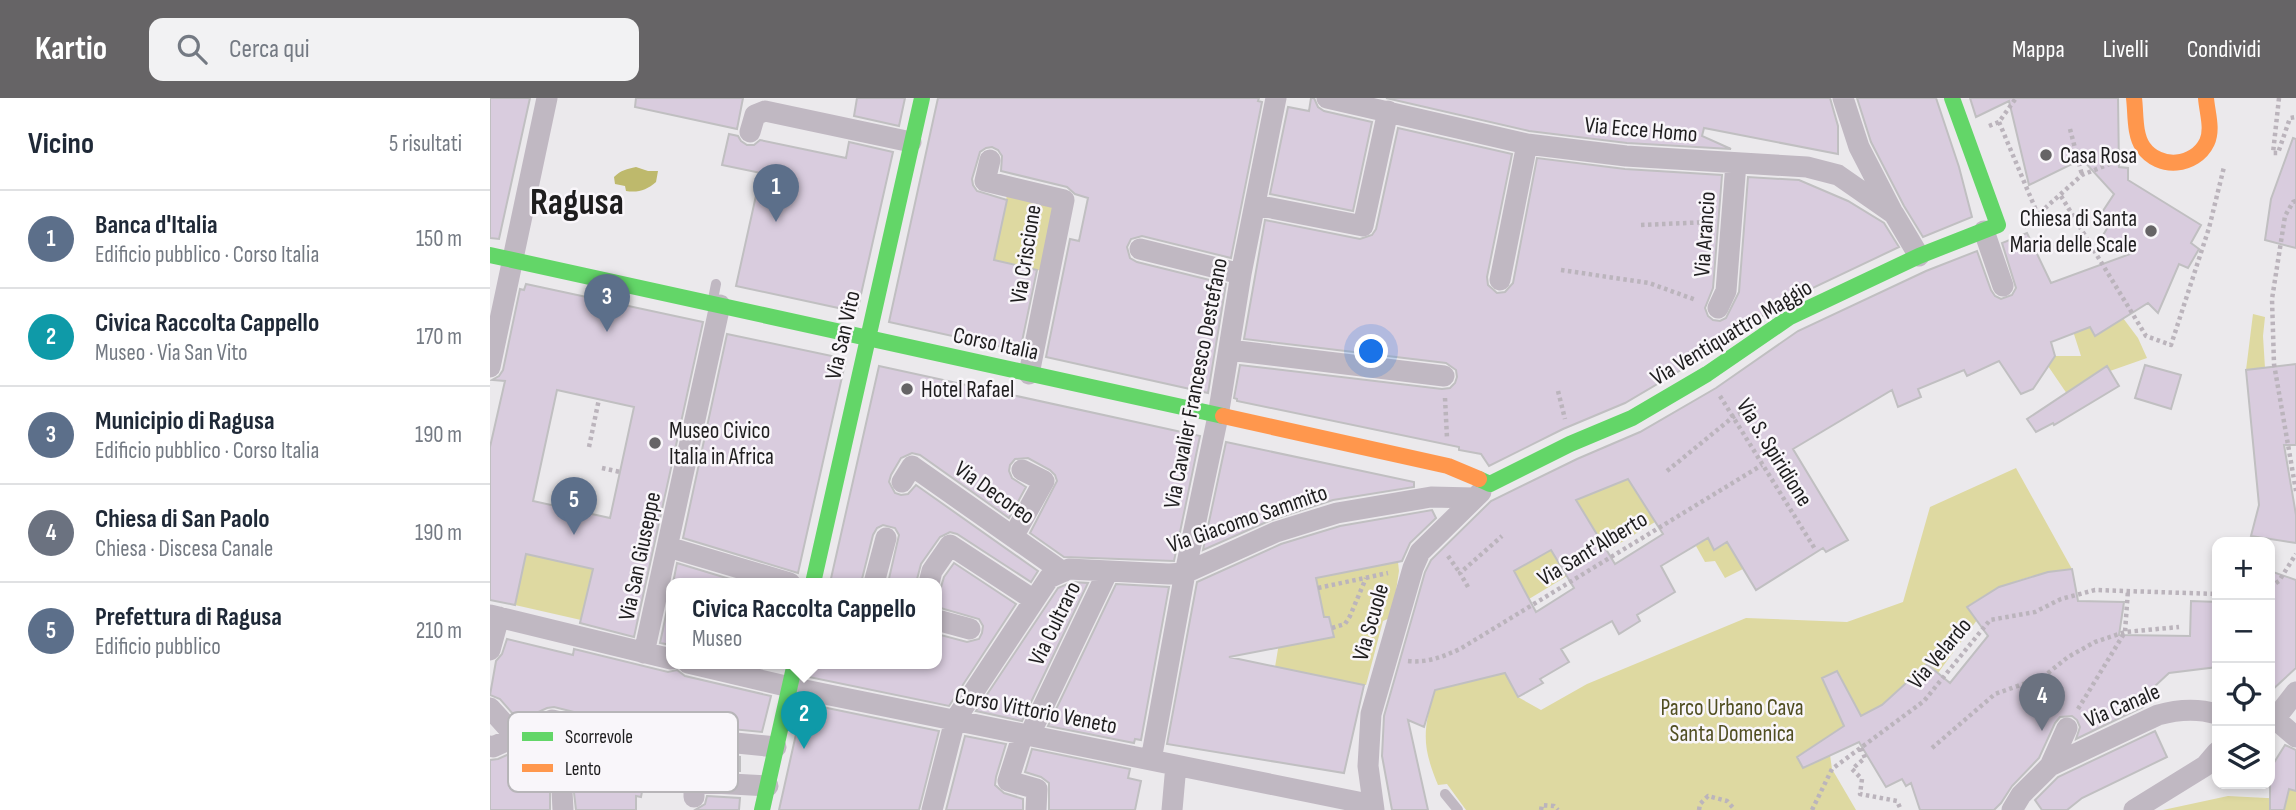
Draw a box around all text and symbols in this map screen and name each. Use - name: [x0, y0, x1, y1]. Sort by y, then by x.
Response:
- search box: [149, 18, 639, 81]
- text: Kartio: [35, 29, 107, 69]
- icon: search: [173, 30, 211, 68]
- text: Cerca qui: [229, 34, 310, 65]
- text: Mappa: [2012, 35, 2065, 64]
- text: Livelli: [2103, 35, 2149, 64]
- text: Condividi: [2187, 35, 2261, 64]
- street label: Via Ecce Homo: [1583, 111, 1698, 149]
- text: Vicino: [28, 126, 94, 162]
- text: 5 risultati: [389, 130, 462, 158]
- place label: Casa Rosa: [2060, 142, 2137, 170]
- marker: Casa Rosa: [2038, 147, 2054, 163]
- pin: 1: [753, 164, 799, 222]
- district label: Ragusa: [530, 181, 624, 225]
- street label: Via Arancio: [1688, 191, 1722, 278]
- street label: Via Criscione: [1004, 203, 1048, 305]
- place label: Chiesa di Santa Maria delle Scale: [2010, 205, 2137, 259]
- text: Banca d'Italia: [95, 210, 218, 241]
- marker: Chiesa di Santa Maria delle Scale: [2143, 223, 2159, 239]
- text: 1: [46, 225, 56, 253]
- text: 150 m: [416, 225, 462, 253]
- text: Edificio pubblico · Corso Italia: [95, 241, 319, 269]
- street label: Via Cavalier Francesco Destefano: [1158, 256, 1234, 511]
- pin: 3: [584, 274, 630, 332]
- street label: Via Ventiquattro Maggio: [1646, 274, 1817, 392]
- street label: Via San Vito: [819, 288, 867, 382]
- text: Civica Raccolta Cappello: [95, 308, 319, 339]
- street label: Corso Italia: [951, 321, 1041, 367]
- text: 2: [46, 323, 56, 351]
- text: 170 m: [416, 323, 462, 351]
- your location: [1354, 334, 1388, 368]
- text: Museo · Via San Vito: [95, 339, 248, 367]
- place label: Hotel Rafael: [921, 376, 1014, 404]
- marker: Hotel Rafael: [899, 381, 915, 397]
- street label: Via S. Spiridione: [1730, 393, 1818, 512]
- text: Municipio di Ragusa: [95, 406, 275, 437]
- place label: Museo Civico Italia in Africa: [669, 417, 774, 471]
- text: 3: [46, 421, 56, 449]
- text: 190 m: [415, 421, 462, 449]
- marker: Museo Civico Italia in Africa: [647, 435, 663, 451]
- text: Edificio pubblico · Corso Italia: [95, 437, 319, 465]
- street label: Via Decoreo: [949, 455, 1040, 530]
- pin: 5: [551, 477, 597, 535]
- street label: Via Giacomo Sammito: [1164, 478, 1331, 559]
- street label: Via San Giuseppe: [613, 489, 667, 623]
- text: Chiesa di San Paolo: [95, 504, 270, 535]
- street label: Via Sant'Alberto: [1533, 505, 1652, 593]
- text: 4: [46, 519, 56, 547]
- text: 190 m: [415, 519, 462, 547]
- text: Chiesa · Discesa Canale: [95, 535, 273, 563]
- map controls: [2212, 537, 2275, 789]
- button: +: [2212, 537, 2275, 600]
- street label: Via Cultraro: [1023, 577, 1087, 670]
- popup: [666, 578, 942, 669]
- street label: Via Scuole: [1347, 581, 1395, 664]
- text: Civica Raccolta Cappello: [692, 594, 916, 625]
- button: −: [2212, 600, 2275, 663]
- text: Prefettura di Ragusa: [95, 602, 282, 633]
- street label: Via Velardo: [1902, 612, 1978, 695]
- text: 5: [46, 617, 56, 645]
- text: 210 m: [416, 617, 462, 645]
- text: Museo: [692, 625, 742, 653]
- text: Edificio pubblico: [95, 633, 221, 661]
- button: locate: [2212, 663, 2275, 726]
- pin: 4: [2019, 673, 2065, 731]
- street label: Via Canale: [2081, 678, 2164, 734]
- street label: Corso Vittorio Veneto: [952, 682, 1119, 740]
- pin: 2: [781, 691, 827, 749]
- park label: Parco Urbano Cava Santa Domenica: [1660, 694, 1804, 748]
- legend: [508, 712, 738, 792]
- text: Scorrevole: [565, 726, 633, 749]
- button: layers: [2212, 726, 2275, 789]
- text: Lento: [565, 758, 601, 781]

